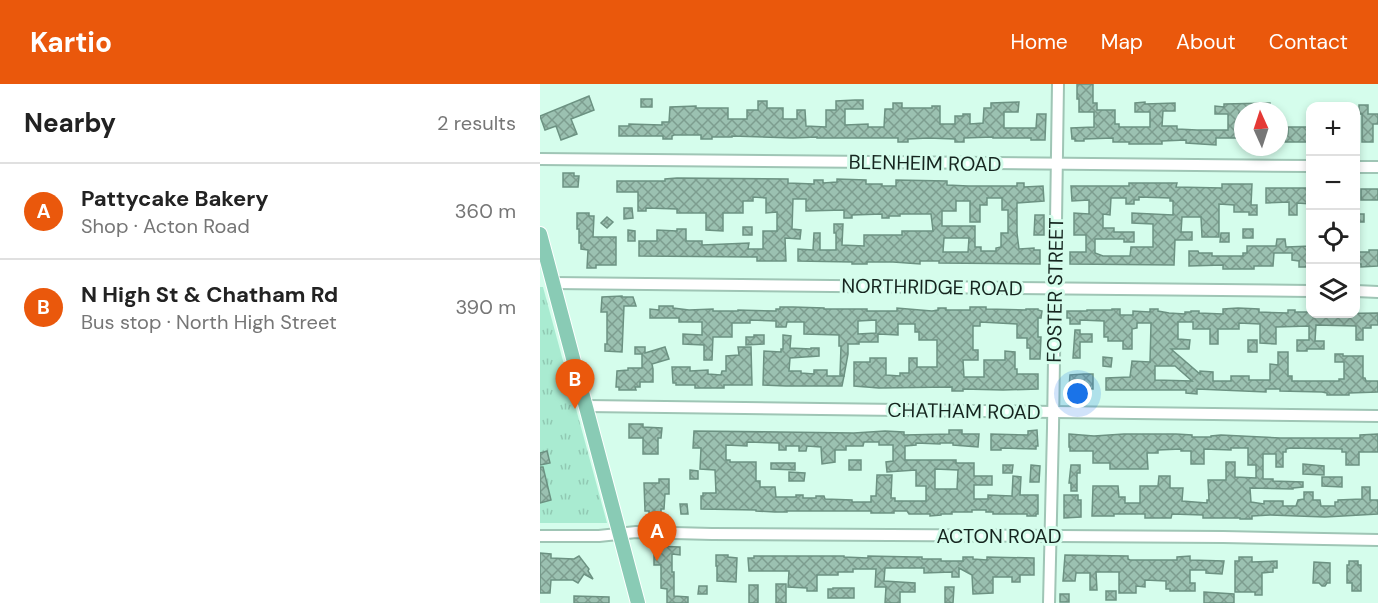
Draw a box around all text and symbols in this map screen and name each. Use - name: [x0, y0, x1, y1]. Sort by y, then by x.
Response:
- text: Kartio: [30, 24, 112, 61]
- text: Home: [1010, 28, 1068, 56]
- text: Map: [1101, 28, 1143, 56]
- text: About: [1176, 28, 1236, 56]
- text: Contact: [1269, 28, 1348, 56]
- north arrow: [1234, 102, 1288, 156]
- map controls: [1306, 102, 1360, 318]
- button: +: [1306, 102, 1360, 156]
- text: Nearby: [24, 106, 116, 140]
- text: 2 results: [437, 110, 516, 136]
- street label: BLENHEIM ROAD: [848, 149, 1002, 177]
- button: −: [1306, 156, 1360, 210]
- text: Pattycake Bakery: [81, 184, 269, 213]
- text: A: [36, 198, 51, 224]
- text: 360 m: [455, 198, 516, 224]
- button: locate: [1306, 210, 1360, 264]
- text: Shop · Acton Road: [81, 213, 250, 239]
- street label: FOSTER STREET: [1041, 217, 1069, 363]
- button: layers: [1306, 264, 1360, 318]
- street label: NORTHRIDGE ROAD: [841, 272, 1023, 302]
- text: N High St & Chatham Rd: [81, 280, 338, 309]
- text: B: [37, 294, 50, 320]
- text: 390 m: [455, 294, 516, 320]
- text: Bus stop · North High Street: [81, 309, 337, 335]
- pin: B: [555, 360, 594, 409]
- your location: [1063, 379, 1092, 408]
- street label: CHATHAM ROAD: [887, 397, 1041, 425]
- pin: A: [638, 512, 676, 561]
- street label: ACTON ROAD: [937, 523, 1062, 549]

